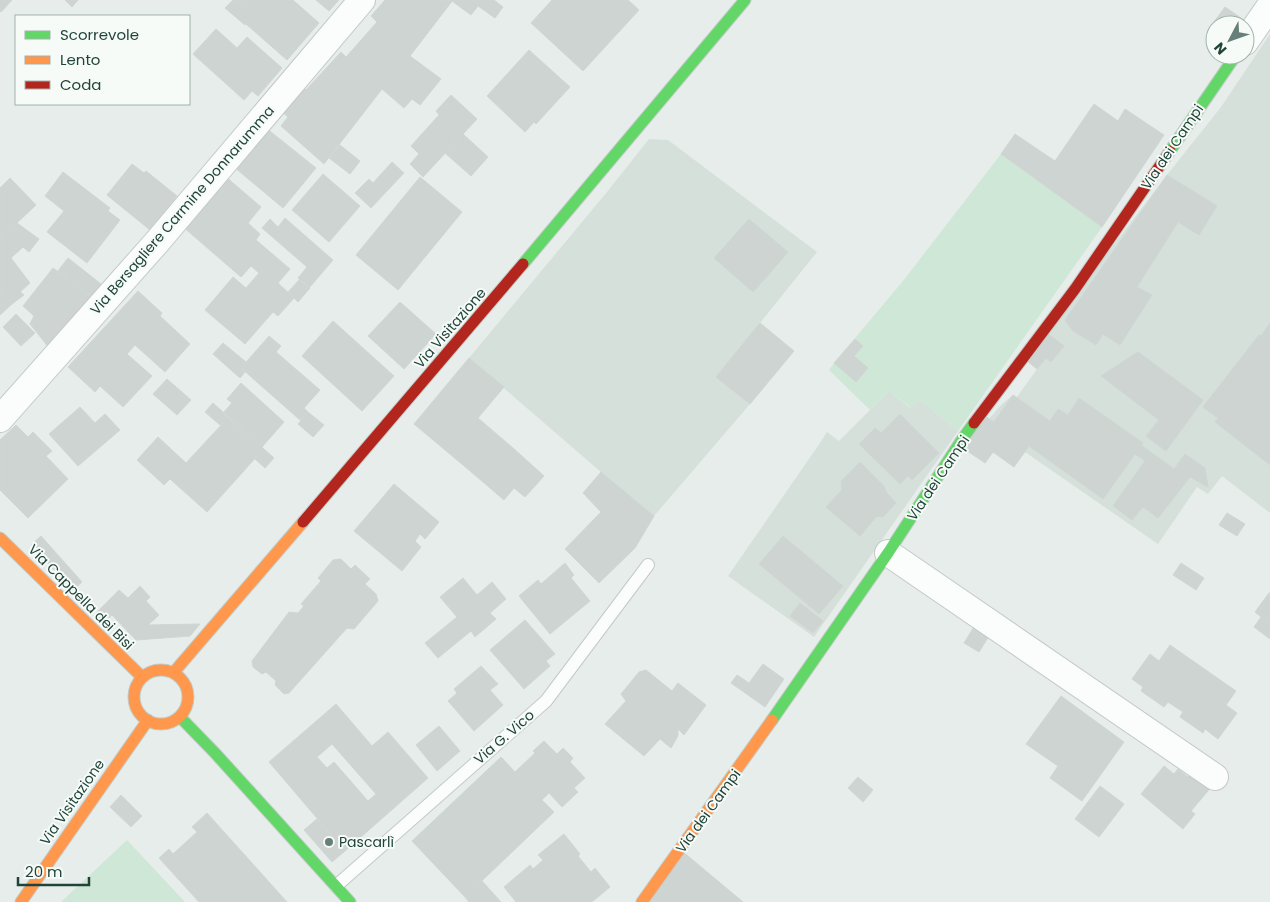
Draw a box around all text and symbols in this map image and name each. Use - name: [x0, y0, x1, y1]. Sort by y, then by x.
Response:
- legend: [15, 15, 190, 105]
- north arrow: [1205, 15, 1255, 65]
- text: Scorrevole: [60, 24, 139, 45]
- text: N: [1209, 38, 1231, 59]
- text: Lento: [60, 49, 100, 70]
- text: Coda: [60, 74, 101, 95]
- street label: Via dei Campi: [1136, 100, 1208, 194]
- street label: Via Bersagliere Carmine Donnarumma: [85, 101, 279, 319]
- street label: Via Visitazione: [409, 283, 491, 373]
- street label: Via dei Campi: [902, 431, 974, 525]
- street label: Via Cappella dei Bisi: [24, 540, 138, 654]
- street label: Via G. Vico: [469, 705, 539, 769]
- street label: Via Visitazione: [35, 755, 109, 849]
- street label: Via dei Campi: [671, 765, 745, 857]
- place label: Pascarlì: [339, 832, 395, 852]
- marker: Pascarlì: [323, 836, 335, 848]
- scale bar: [18, 854, 89, 886]
- text: 20 m: [25, 861, 63, 882]

